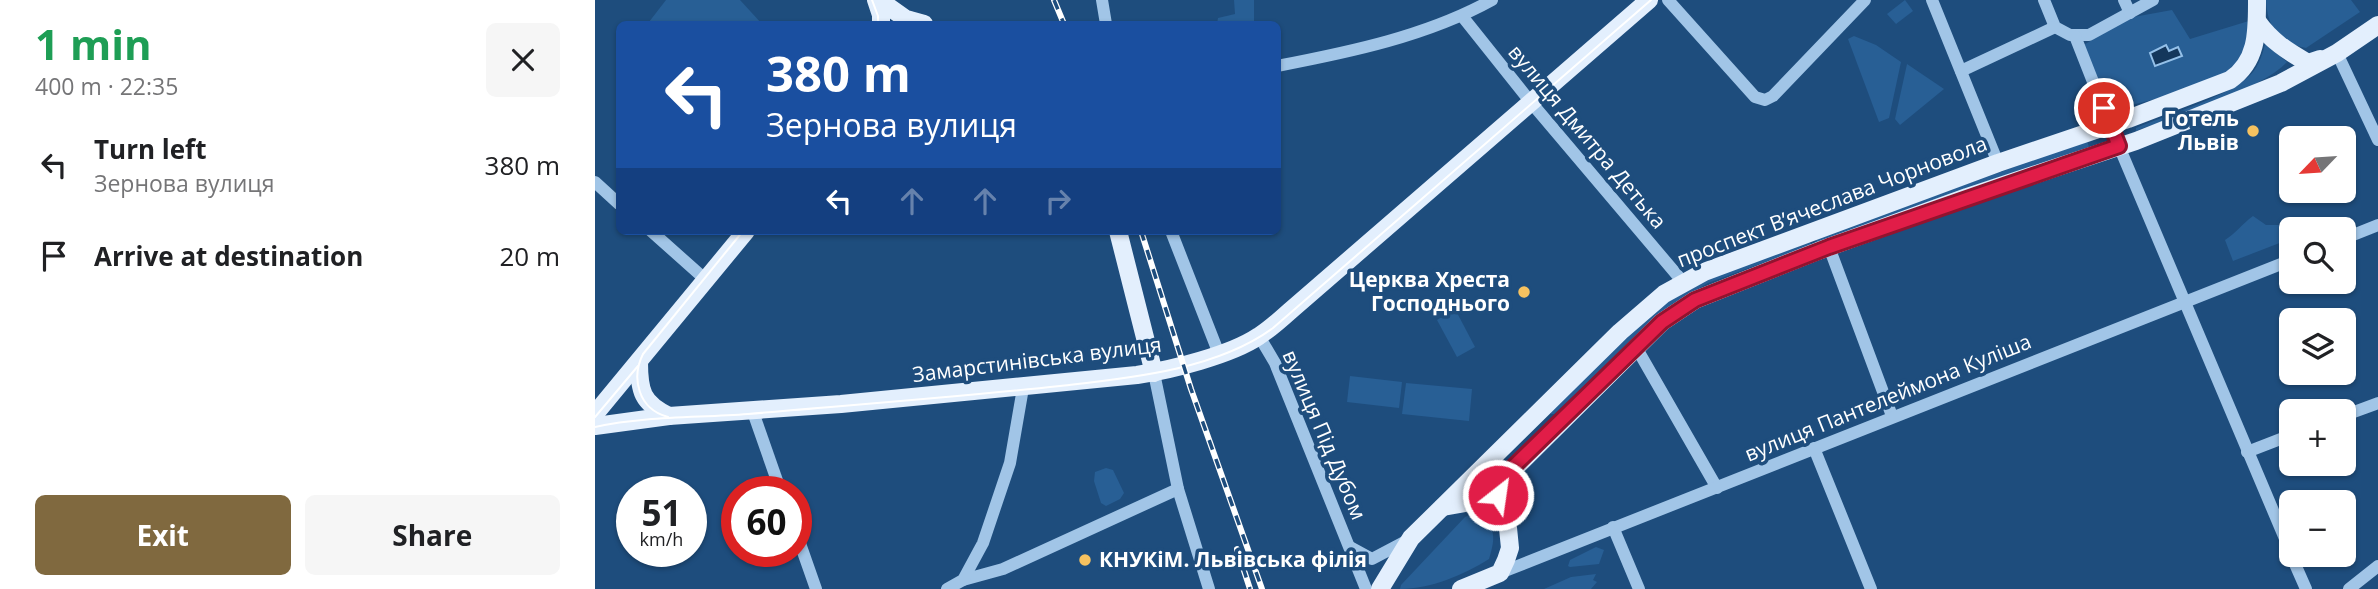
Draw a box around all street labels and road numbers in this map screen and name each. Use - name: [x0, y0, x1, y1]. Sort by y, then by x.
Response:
- street label: вулиця Дмитра Детька: [1502, 38, 1673, 234]
- street label: проспект Вʼячеслава Чорновола: [1673, 129, 1991, 273]
- street label: вулиця Пантелеймона Куліша: [1740, 327, 2035, 468]
- street label: Замарстинівська вулиця: [911, 330, 1163, 388]
- street label: вулиця Під Дубом: [1277, 346, 1373, 524]

